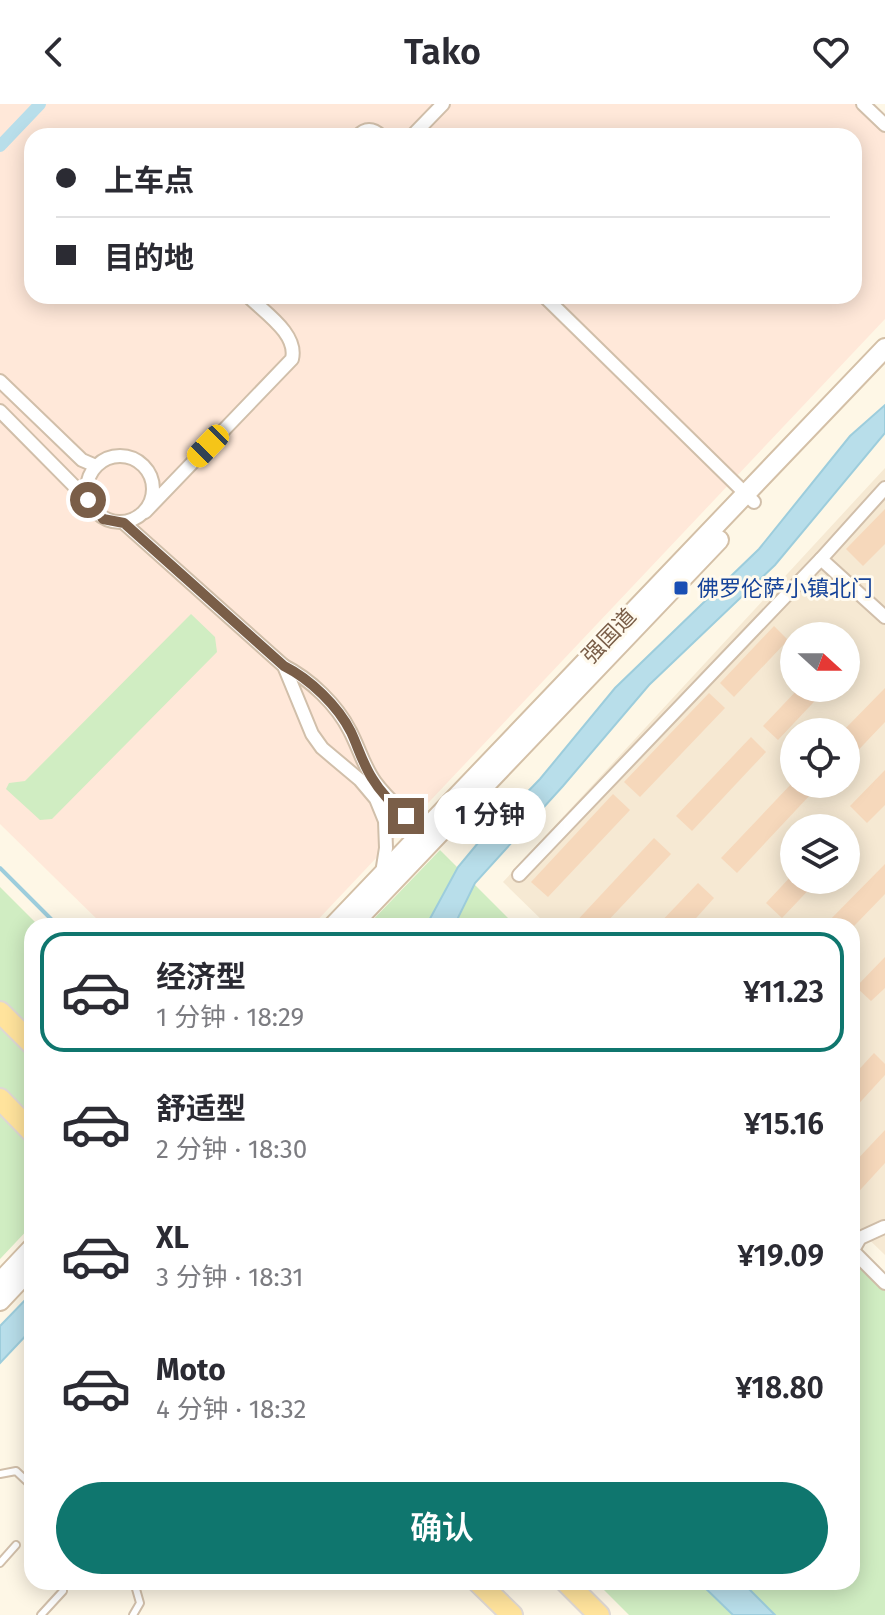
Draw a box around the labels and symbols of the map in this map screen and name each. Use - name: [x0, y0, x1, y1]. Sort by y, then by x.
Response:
- car: [183, 420, 233, 472]
- route start: [70, 482, 106, 518]
- place label: 佛罗伦萨小镇北门: [697, 575, 873, 602]
- marker: 佛罗伦萨小镇北门: [672, 579, 690, 597]
- street label: 强国道: [576, 603, 642, 669]
- north arrow: [780, 622, 860, 702]
- callout: 1 分钟: [434, 788, 546, 844]
- route end: [388, 798, 424, 834]

